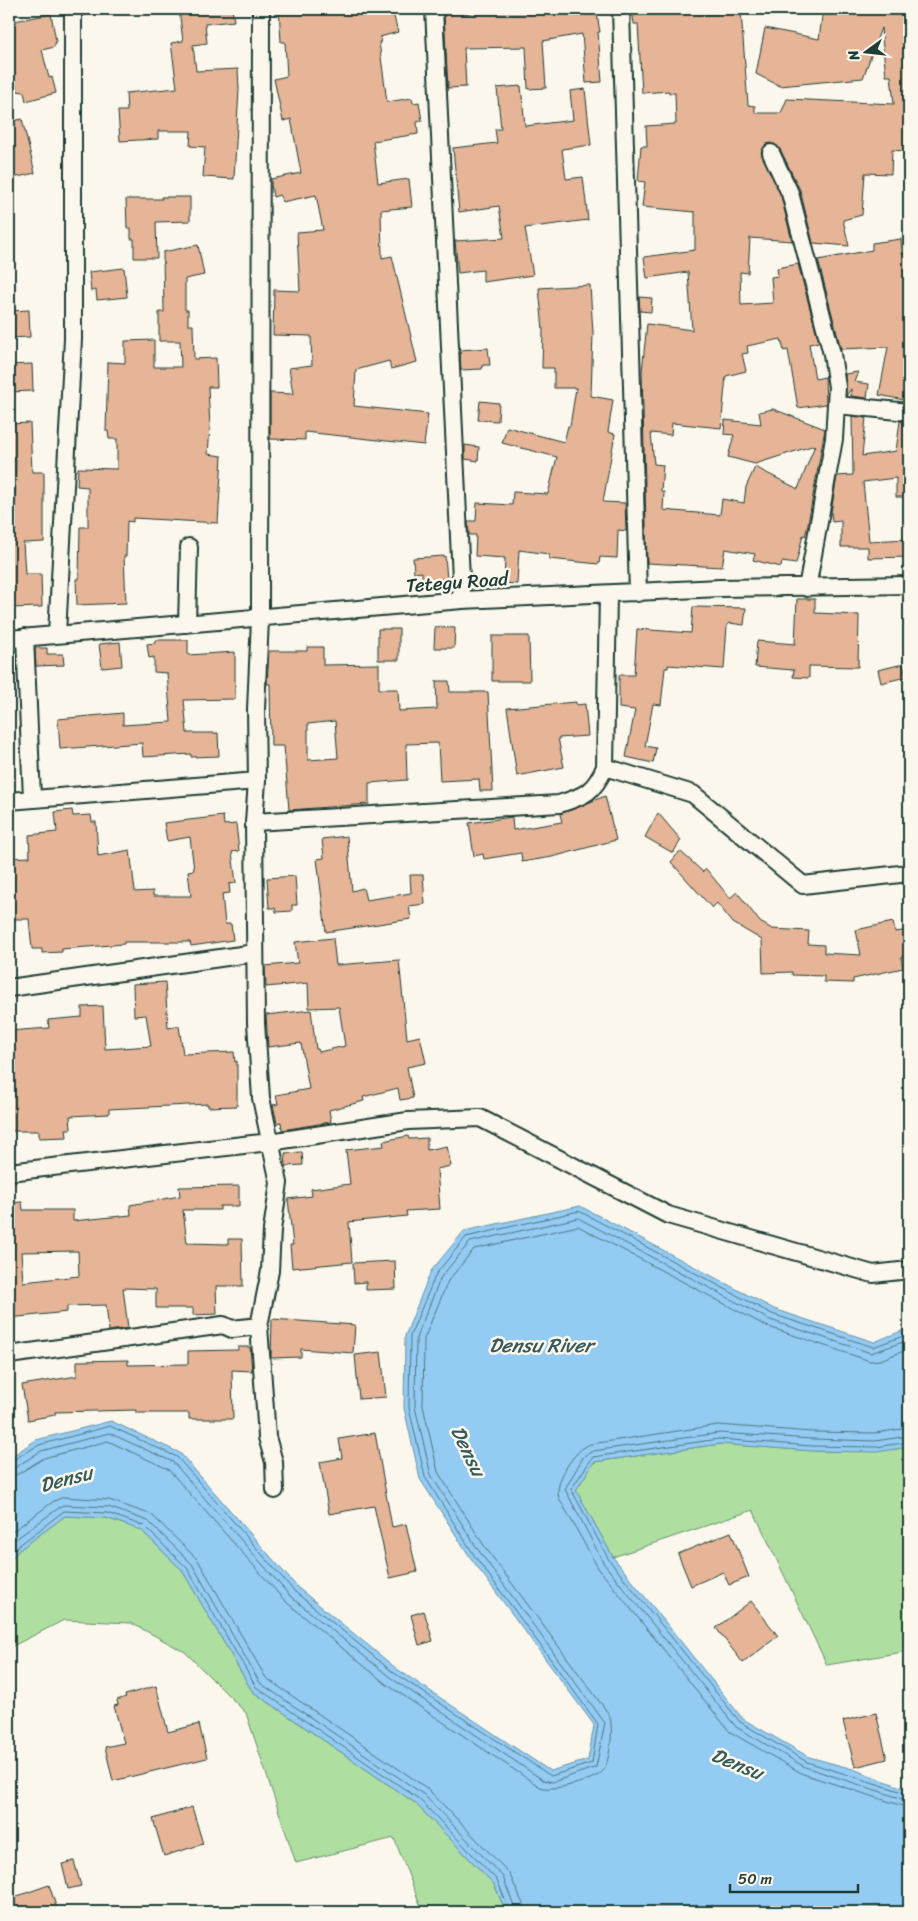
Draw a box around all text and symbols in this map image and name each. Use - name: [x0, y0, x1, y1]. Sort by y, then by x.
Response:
- north arrow: [840, 28, 890, 78]
- text: N: [841, 47, 868, 64]
- street label: Tetegu Road: [405, 562, 511, 602]
- water label: Densu River: [489, 1328, 597, 1363]
- water label: Densu: [441, 1420, 496, 1485]
- water label: Densu: [36, 1455, 98, 1503]
- water label: Densu: [706, 1738, 770, 1791]
- scale bar: [730, 1861, 858, 1893]
- text: 50 m: [738, 1866, 773, 1892]

